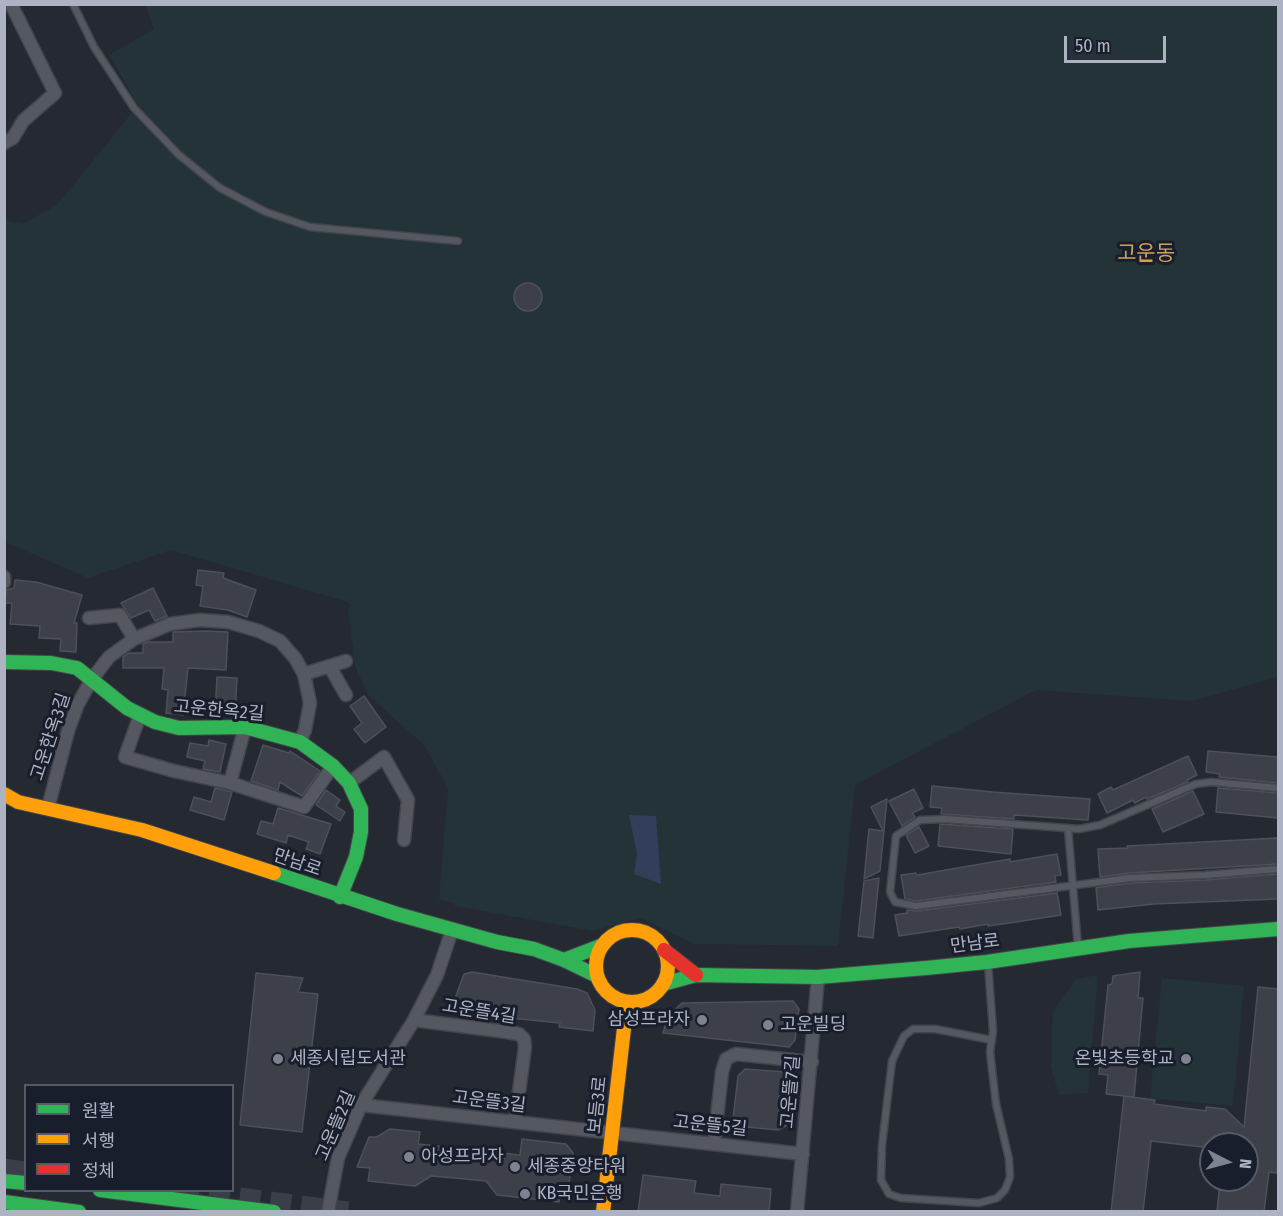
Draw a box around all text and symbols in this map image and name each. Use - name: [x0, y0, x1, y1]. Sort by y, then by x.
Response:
- scale bar: [1067, 24, 1169, 62]
- text: 50 m: [1075, 35, 1111, 57]
- district label: 고운동: [1117, 241, 1175, 267]
- street label: 고운한옥3길: [27, 690, 75, 784]
- street label: 고운한옥2길: [173, 696, 265, 726]
- street label: 만남로: [270, 845, 324, 881]
- street label: 만남로: [949, 930, 1001, 958]
- street label: 고운뜰4길: [440, 995, 518, 1029]
- place label: 삼성프라자: [607, 1009, 690, 1031]
- marker: 삼성프라자: [695, 1013, 709, 1027]
- place label: 고운빌딩: [780, 1014, 846, 1036]
- marker: 고운빌딩: [761, 1018, 775, 1032]
- place label: 세종시립도서관: [290, 1048, 406, 1070]
- place label: 온빛초등학교: [1075, 1048, 1174, 1070]
- marker: 세종시립도서관: [271, 1052, 285, 1066]
- marker: 온빛초등학교: [1179, 1052, 1193, 1066]
- street label: 고운뜰7길: [777, 1054, 805, 1130]
- street label: 보듬3로: [584, 1075, 612, 1135]
- legend: [24, 1084, 234, 1192]
- street label: 고운뜰3길: [451, 1087, 527, 1117]
- street label: 고운뜰2길: [312, 1088, 360, 1164]
- text: 원활: [82, 1100, 115, 1122]
- street label: 고운뜰5길: [672, 1111, 748, 1141]
- text: 서행: [82, 1130, 115, 1152]
- north arrow: [1199, 1132, 1259, 1192]
- place label: 아성프라자: [421, 1146, 504, 1168]
- marker: 아성프라자: [402, 1150, 416, 1164]
- place label: 세종중앙타워: [527, 1156, 626, 1178]
- text: N: [1235, 1158, 1255, 1169]
- text: 정체: [82, 1160, 115, 1182]
- marker: 세종중앙타워: [508, 1160, 522, 1174]
- place label: KB국민은행: [537, 1183, 623, 1205]
- marker: KB국민은행: [518, 1187, 532, 1201]

